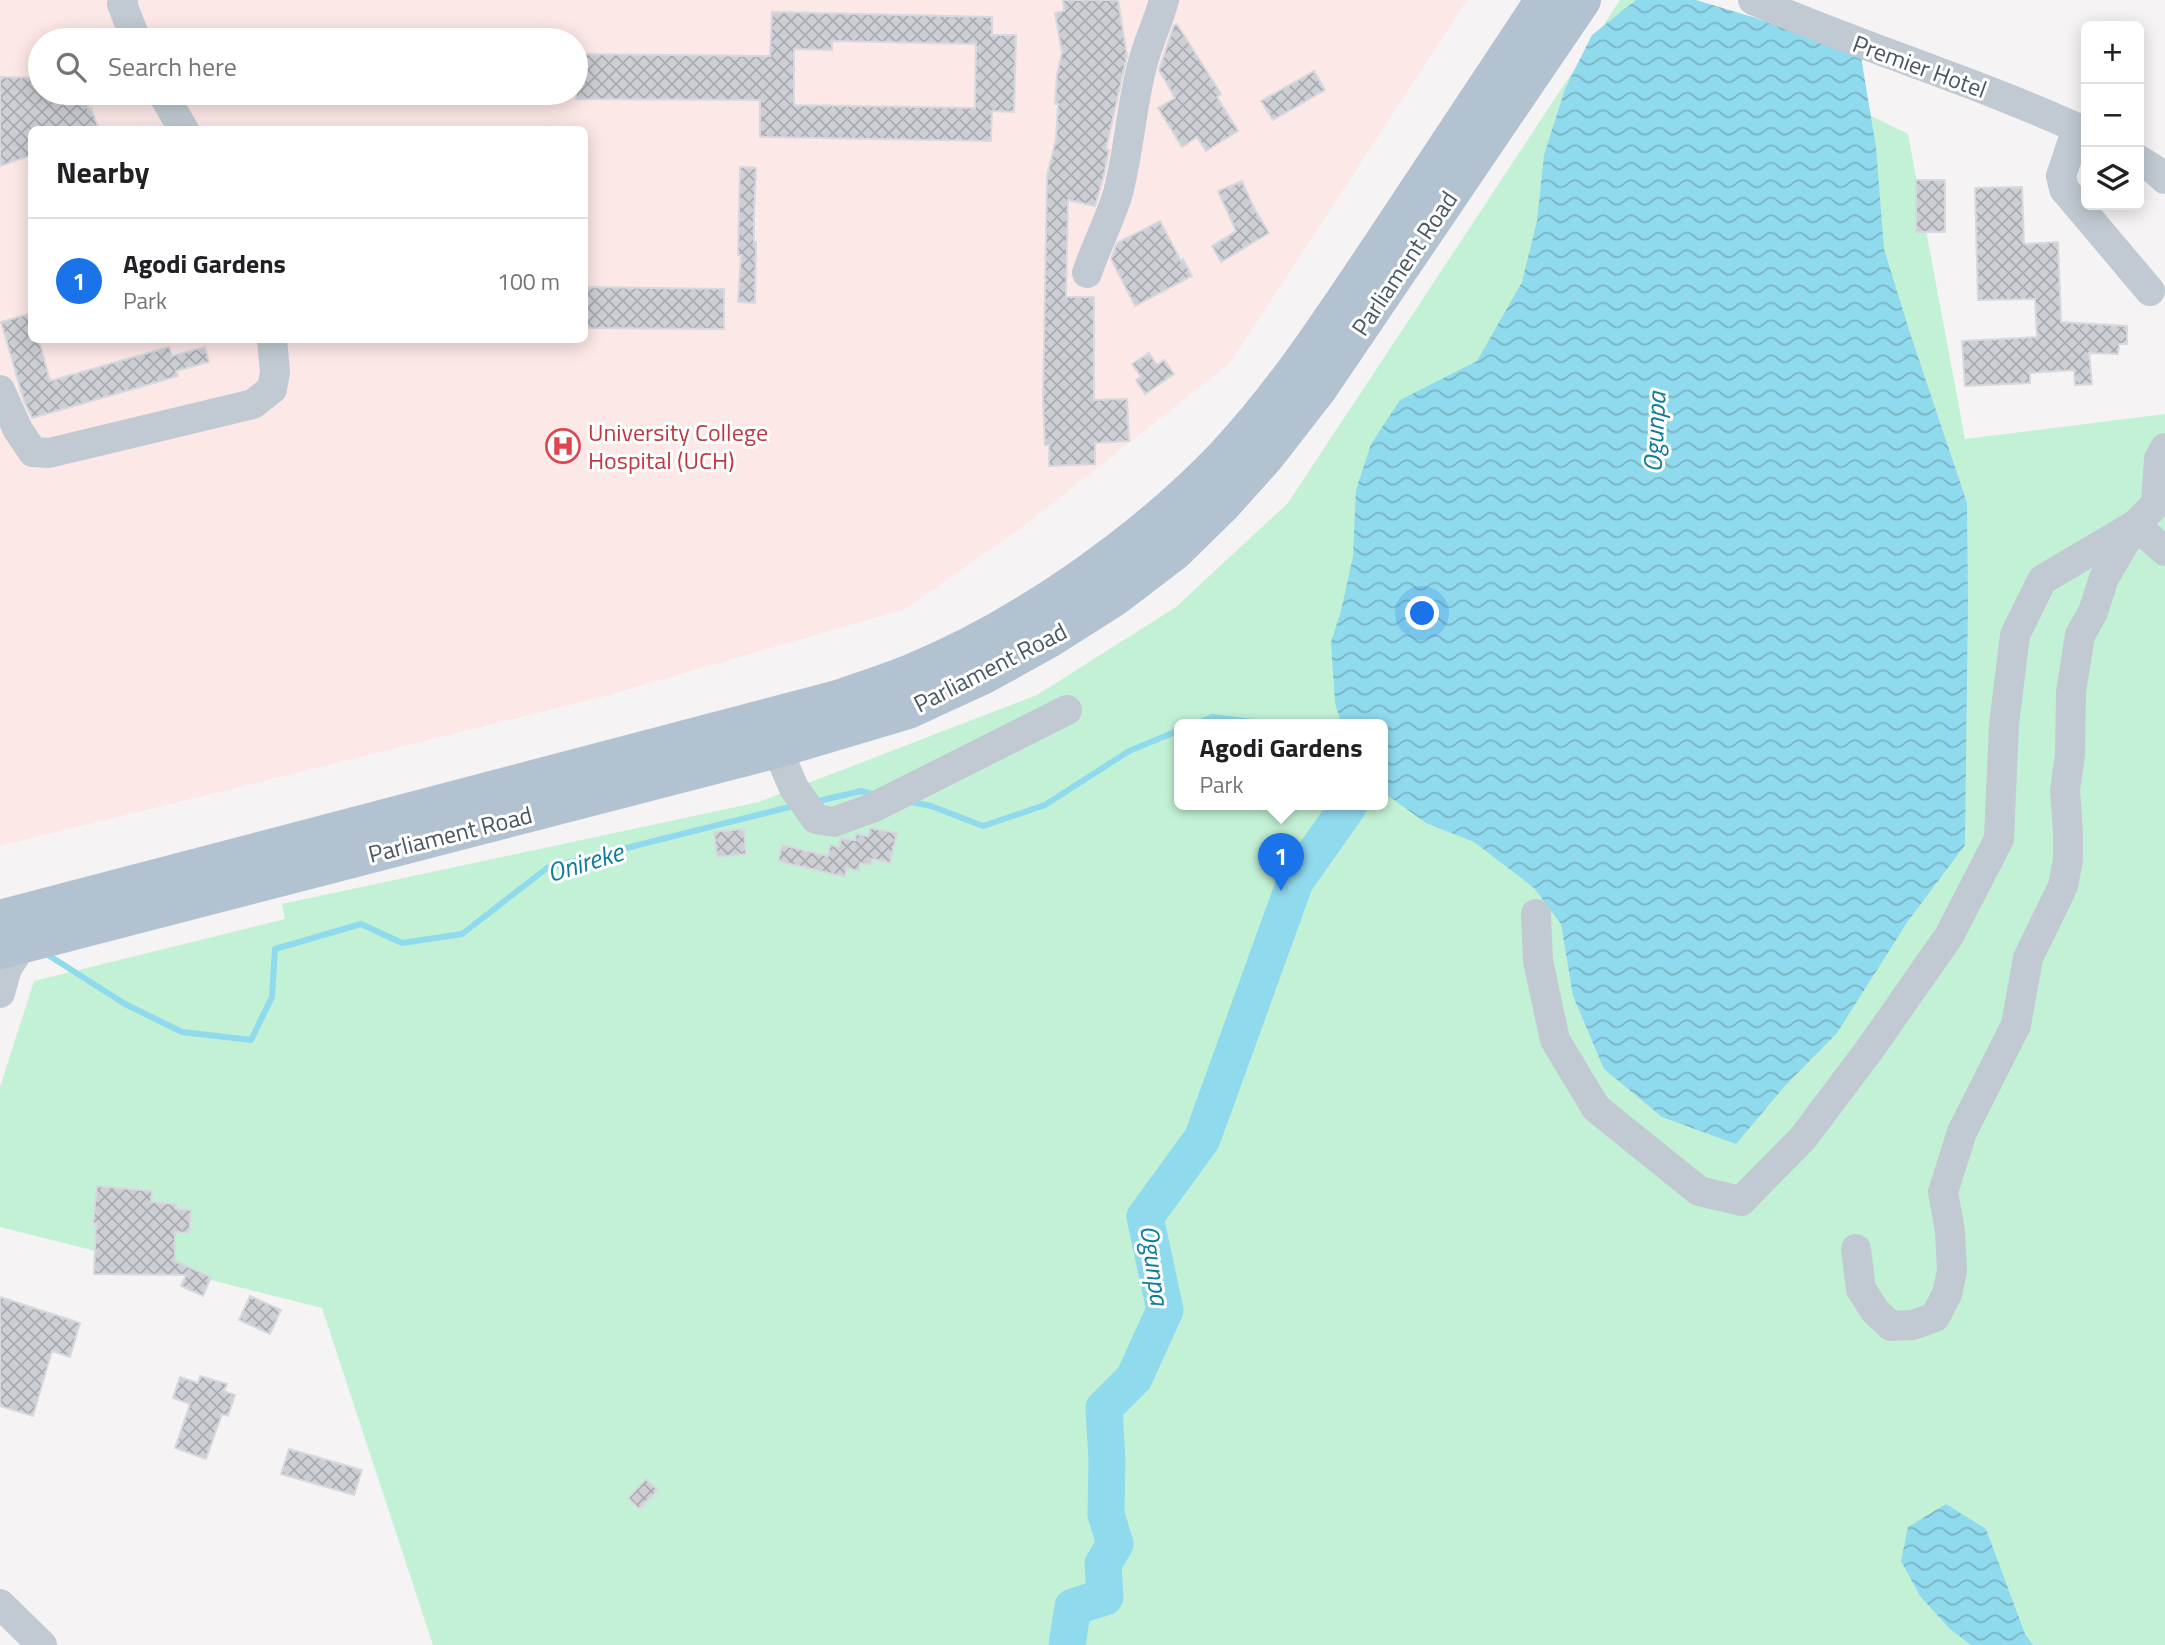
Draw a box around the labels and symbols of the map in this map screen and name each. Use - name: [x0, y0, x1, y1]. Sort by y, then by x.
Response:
- street label: Premier Hotel: [1848, 25, 1992, 107]
- street label: Parliament Road: [1342, 183, 1466, 343]
- water label: Ogunpa: [1632, 389, 1676, 473]
- place label: University College Hospital (UCH): [588, 414, 768, 478]
- hospital icon: University College Hospital (UCH): [544, 427, 582, 465]
- your location: [1405, 596, 1439, 630]
- street label: Parliament Road: [907, 613, 1073, 721]
- street label: Parliament Road: [364, 796, 536, 872]
- water label: Onireke: [542, 831, 630, 892]
- pin: 1: [1258, 833, 1304, 891]
- water label: Ogunpa: [1130, 1222, 1180, 1309]

